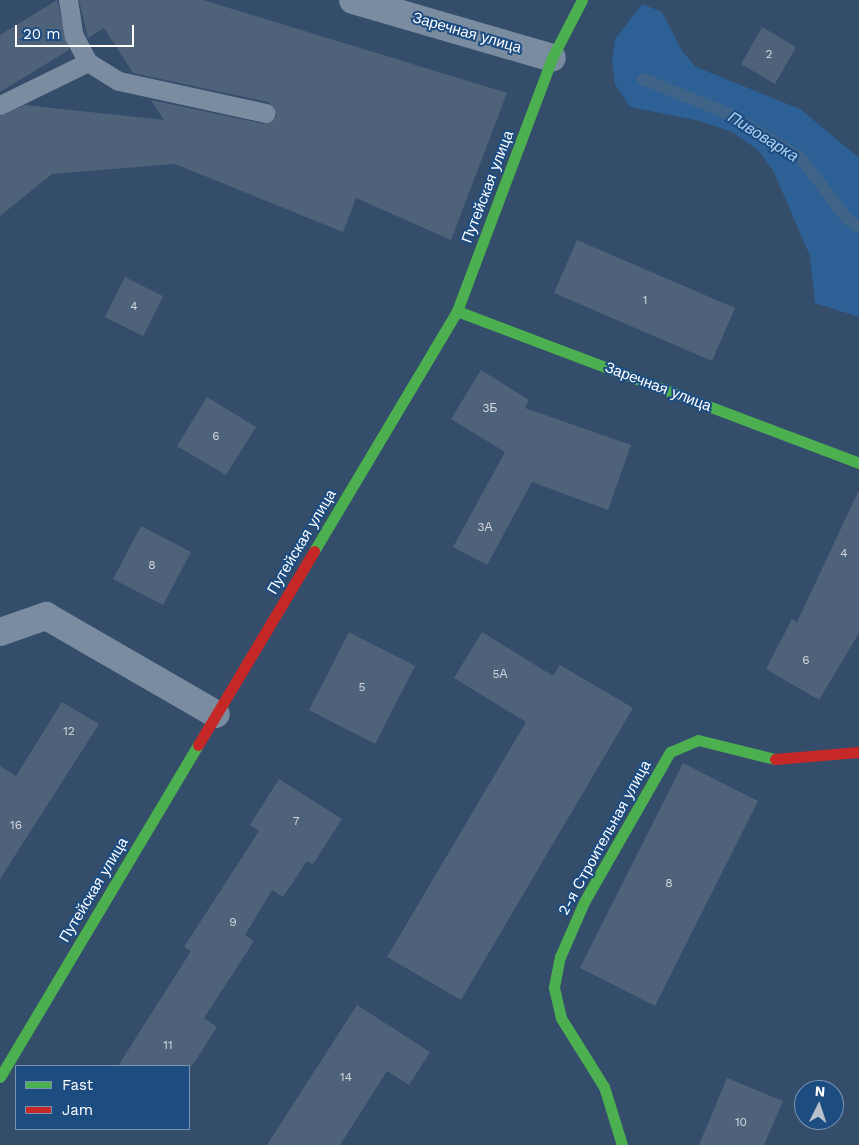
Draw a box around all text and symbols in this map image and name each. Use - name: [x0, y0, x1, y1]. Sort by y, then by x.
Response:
- street label: Заречная улица: [410, 9, 524, 57]
- scale bar: [18, 15, 136, 47]
- text: 20 m: [23, 25, 61, 43]
- house number: 2: [766, 48, 772, 62]
- water label: Пивоварка: [724, 108, 802, 166]
- street label: Путейская улица: [458, 128, 518, 246]
- house number: 1: [643, 294, 647, 308]
- house number: 4: [130, 300, 138, 314]
- street label: Заречная улица: [602, 358, 714, 416]
- house number: 3Б: [483, 402, 497, 416]
- house number: 6: [212, 430, 220, 444]
- street label: Путейская улица: [264, 486, 340, 598]
- house number: 3А: [478, 521, 492, 535]
- house number: 4: [840, 547, 848, 561]
- house number: 8: [148, 559, 156, 573]
- house number: 6: [802, 654, 810, 668]
- house number: 5А: [493, 668, 507, 682]
- house number: 5: [359, 681, 365, 695]
- house number: 12: [63, 725, 75, 739]
- street label: 2-я Строительная улица: [555, 757, 655, 919]
- house number: 7: [293, 815, 299, 829]
- house number: 16: [10, 819, 22, 833]
- street label: Путейская улица: [56, 834, 132, 946]
- house number: 8: [665, 877, 673, 891]
- house number: 9: [229, 916, 237, 930]
- house number: 11: [163, 1039, 173, 1053]
- legend: [15, 1065, 190, 1130]
- house number: 14: [340, 1071, 352, 1085]
- text: Fast: [62, 1076, 93, 1094]
- north arrow: [794, 1080, 844, 1130]
- text: N: [814, 1083, 826, 1099]
- text: Jam: [62, 1101, 93, 1119]
- house number: 10: [735, 1116, 747, 1130]

